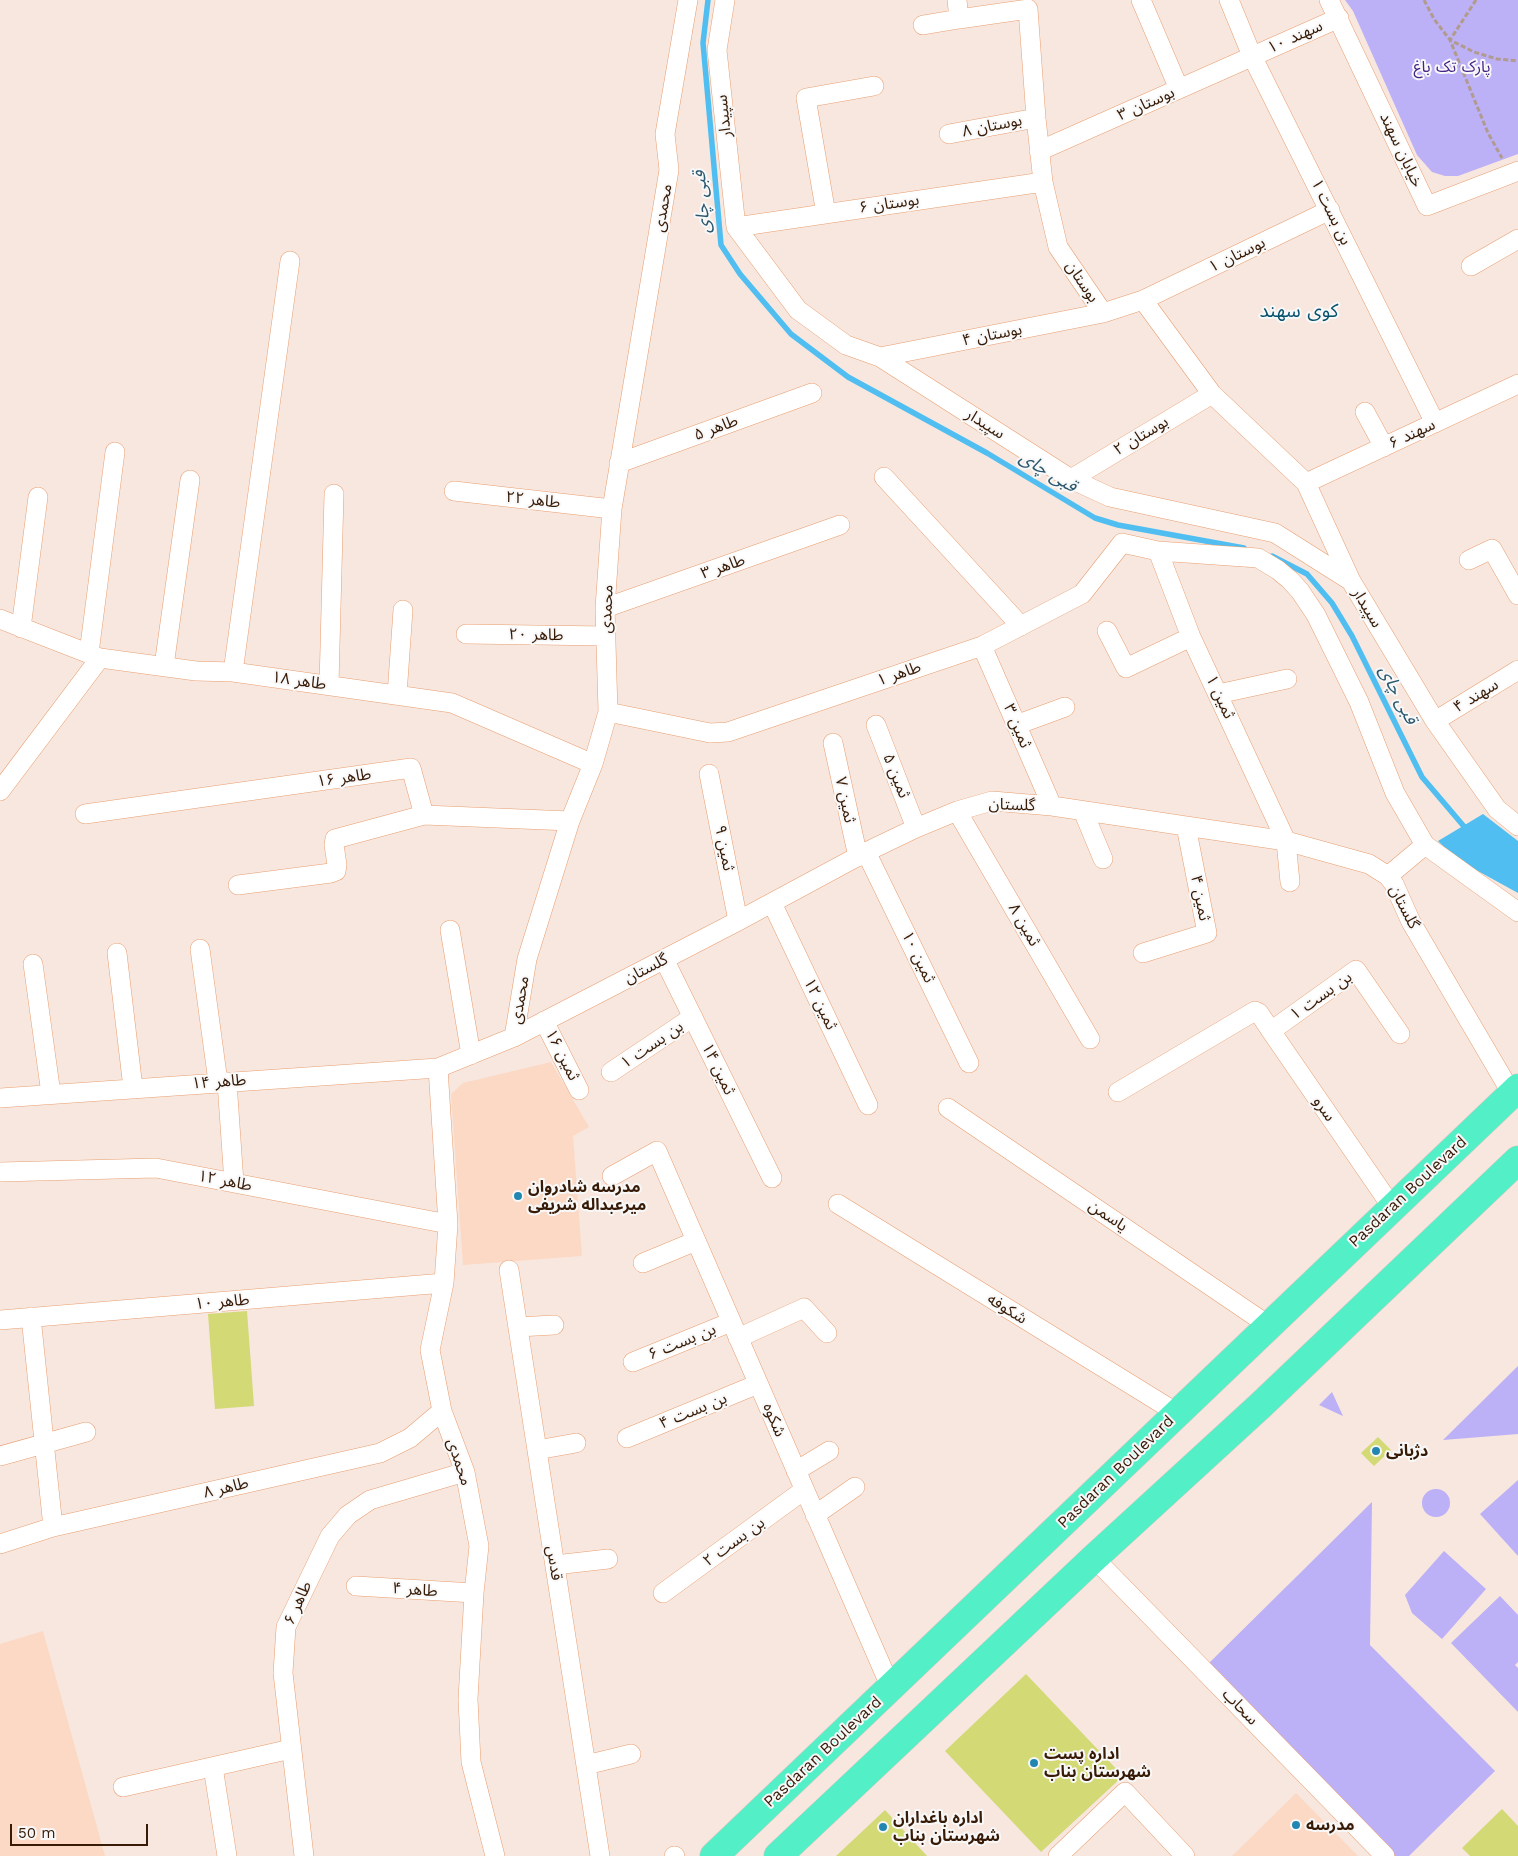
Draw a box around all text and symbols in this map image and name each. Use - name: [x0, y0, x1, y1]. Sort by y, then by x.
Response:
- street label: سهند ۱۰: [1264, 16, 1326, 58]
- park label: پارک تک باغ: [1413, 57, 1491, 77]
- street label: بوستان ۳: [1114, 83, 1178, 125]
- street label: سپیدار: [712, 94, 736, 138]
- street label: خیابان سهند: [1375, 110, 1427, 190]
- street label: بوستان ۸: [960, 111, 1024, 141]
- water label: قبی چای: [688, 170, 716, 234]
- street label: بن بست ۱: [1307, 176, 1355, 248]
- street label: محمدی: [649, 182, 677, 234]
- street label: بوستان ۶: [858, 190, 920, 218]
- street label: بوستان ۱: [1206, 233, 1268, 277]
- street label: بوستان: [1061, 258, 1103, 306]
- district label: کوی سهند: [1260, 300, 1338, 322]
- street label: بوستان ۴: [960, 320, 1024, 350]
- street label: سپیدار: [962, 405, 1008, 443]
- street label: طاهر ۵: [691, 411, 741, 445]
- street label: بوستان ۲: [1110, 412, 1172, 460]
- street label: سهند ۶: [1386, 415, 1438, 453]
- water label: قبی چای: [1015, 447, 1081, 497]
- street label: طاهر ۲۲: [505, 488, 561, 512]
- street label: طاهر ۳: [698, 550, 748, 584]
- street label: محمدی: [597, 584, 617, 634]
- street label: سپیدار: [1348, 585, 1386, 631]
- street label: طاهر ۲۰: [508, 625, 564, 645]
- street label: طاهر ۱: [874, 657, 924, 691]
- water label: قبی چای: [1374, 662, 1422, 728]
- street label: طاهر ۱۸: [271, 668, 327, 694]
- street label: ثمین ۱: [1202, 672, 1238, 722]
- street label: سهند ۴: [1450, 675, 1502, 717]
- street label: ثمین ۳: [999, 701, 1035, 751]
- street label: ثمین ۵: [878, 751, 914, 801]
- street label: طاهر ۱۶: [316, 765, 372, 791]
- street label: ثمین ۷: [831, 775, 859, 825]
- street label: گلستان: [988, 795, 1036, 815]
- street label: ثمین ۹: [710, 823, 738, 873]
- street label: ثمین ۴: [1186, 873, 1214, 923]
- street label: گلستان: [1385, 882, 1423, 932]
- street label: ثمین ۸: [1004, 900, 1044, 950]
- street label: ثمین ۱۰: [897, 928, 939, 986]
- street label: گلستان: [621, 950, 671, 988]
- street label: بن بست ۱: [1286, 968, 1356, 1024]
- street label: محمدی: [506, 974, 534, 1026]
- street label: ثمین ۱۲: [799, 975, 841, 1033]
- street label: بن بست ۱: [617, 1017, 687, 1073]
- street label: ثمین ۱۶: [541, 1026, 583, 1084]
- street label: ثمین ۱۴: [697, 1040, 739, 1098]
- street label: طاهر ۱۴: [191, 1071, 247, 1093]
- street label: سرو: [1309, 1093, 1339, 1125]
- street label: Pasdaran Boulevard: [1345, 1132, 1471, 1252]
- street label: طاهر ۱۲: [196, 1166, 254, 1196]
- place label: مدرسه شادروان میرعبداله شریفی: [528, 1177, 646, 1215]
- marker: مدرسه شادروان میرعبداله شریفی: [512, 1190, 524, 1202]
- street label: یاسمن: [1085, 1196, 1131, 1236]
- street label: شکوفه: [984, 1289, 1030, 1329]
- street label: طاهر ۱۰: [194, 1290, 250, 1314]
- street label: بن بست ۶: [645, 1320, 719, 1364]
- street label: بن بست ۴: [656, 1389, 730, 1433]
- street label: شکوه: [758, 1400, 790, 1440]
- street label: Pasdaran Boulevard: [1054, 1411, 1178, 1533]
- street label: محمدی: [442, 1436, 476, 1488]
- place label: دژبانی: [1386, 1441, 1428, 1461]
- marker: دژبانی: [1370, 1445, 1382, 1457]
- street label: طاهر ۸: [202, 1474, 250, 1502]
- street label: بن بست ۲: [699, 1513, 769, 1571]
- street label: قدس: [542, 1544, 566, 1582]
- street label: طاهر ۶: [280, 1578, 316, 1628]
- street label: طاهر ۴: [392, 1579, 438, 1601]
- street label: سحاب: [1218, 1685, 1262, 1729]
- street label: Pasdaran Boulevard: [760, 1692, 886, 1812]
- place label: اداره پست شهرستان بناب: [1044, 1744, 1151, 1782]
- marker: اداره پست شهرستان بناب: [1028, 1757, 1040, 1769]
- place label: اداره باغداران شهرستان بناب: [893, 1808, 1000, 1846]
- scale bar: [12, 1814, 150, 1846]
- place label: مدرسه: [1306, 1815, 1355, 1835]
- marker: مدرسه: [1290, 1819, 1302, 1831]
- marker: اداره باغداران شهرستان بناب: [877, 1821, 889, 1833]
- text: 50 m: [18, 1824, 55, 1842]

